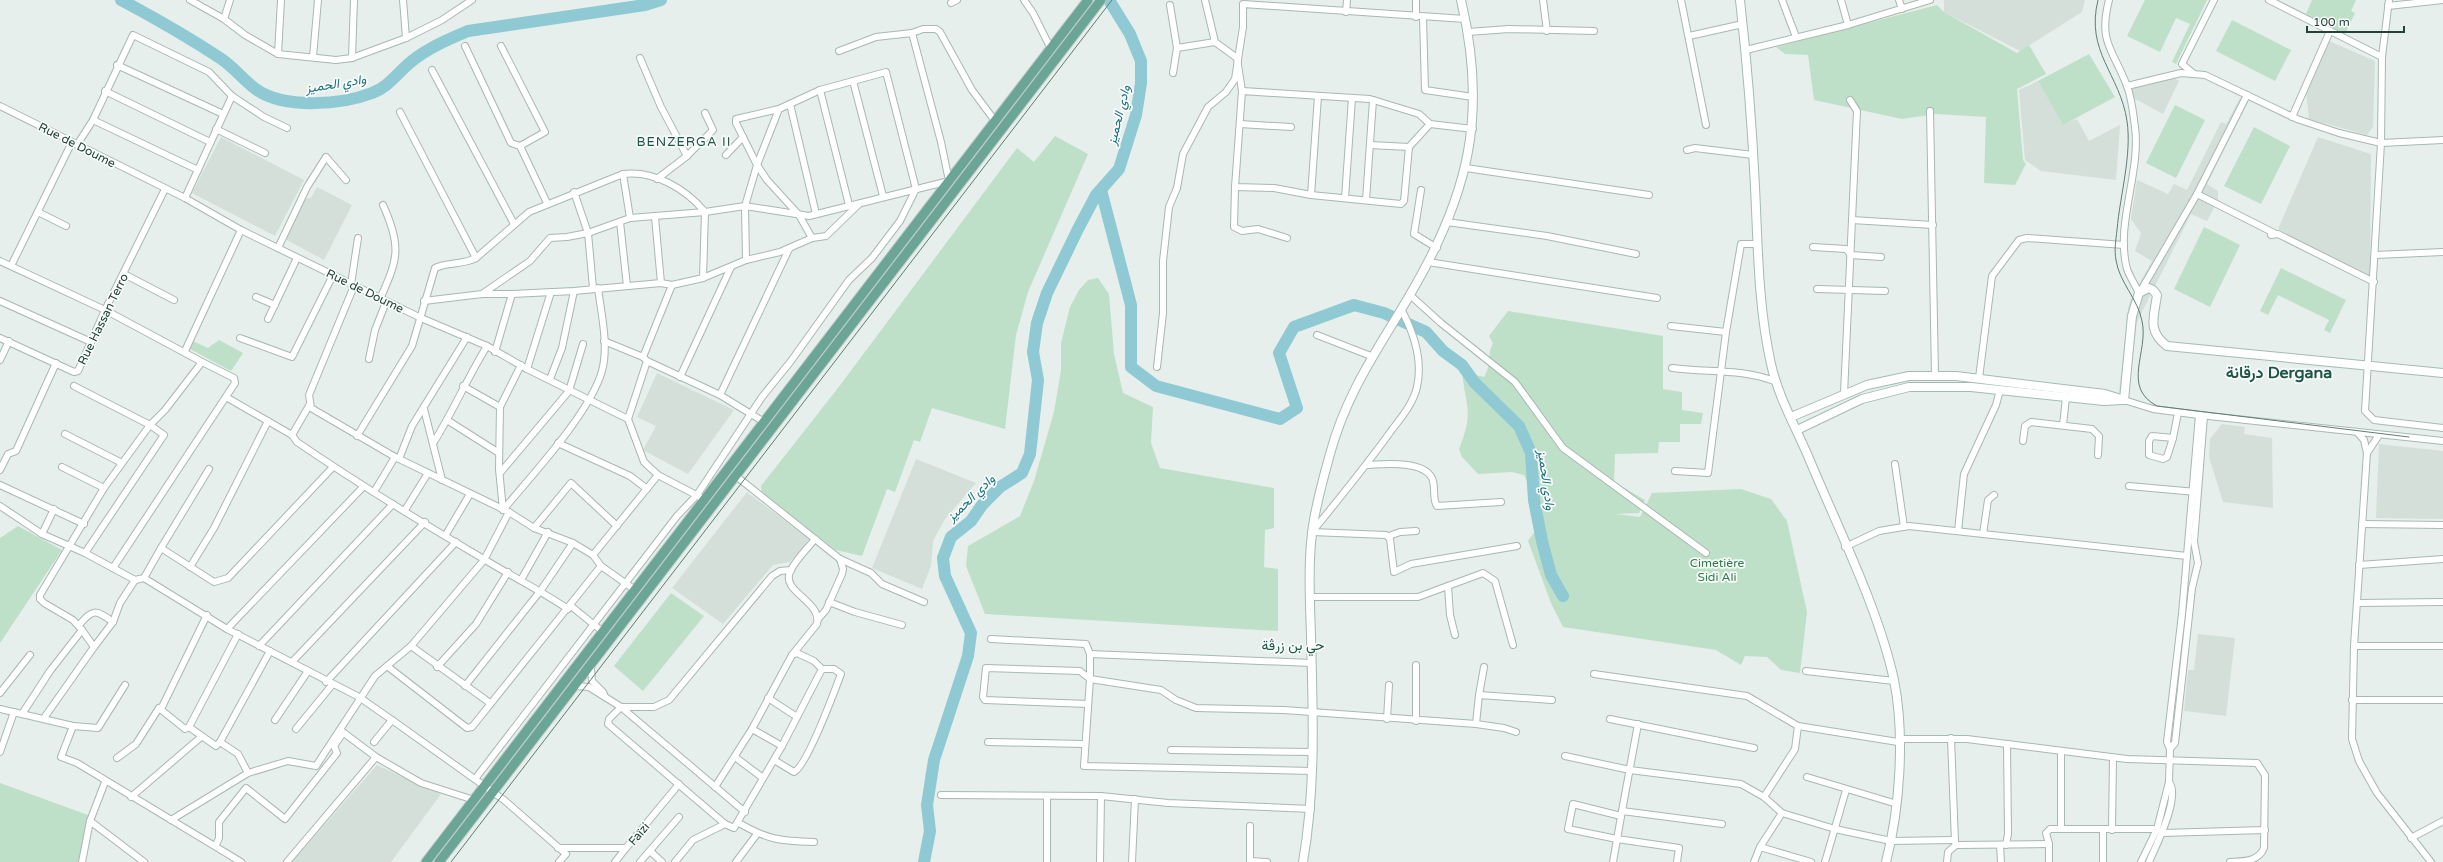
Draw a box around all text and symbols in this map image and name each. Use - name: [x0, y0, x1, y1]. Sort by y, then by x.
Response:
- scale bar: [2307, 8, 2404, 34]
- text: 100 m: [2313, 15, 2350, 29]
- water label: وادي الحميز: [304, 71, 368, 99]
- water label: وادي الحميز: [1104, 83, 1136, 148]
- street label: Rue de Doume: [36, 120, 118, 170]
- district label: BENZERGA II: [637, 134, 731, 150]
- street label: Rue de Doume: [324, 266, 406, 316]
- street label: Rue Hassan Terro: [75, 271, 131, 367]
- district label: درقانة Dergana: [2226, 363, 2332, 383]
- water label: وادي الحميز: [1532, 448, 1558, 512]
- water label: وادي الحميز: [943, 471, 1000, 527]
- park label: Cimetière Sidi Ali: [1690, 556, 1745, 584]
- district label: حي بن زرڤة: [1262, 637, 1325, 657]
- street label: Faïzi: [626, 820, 652, 848]

